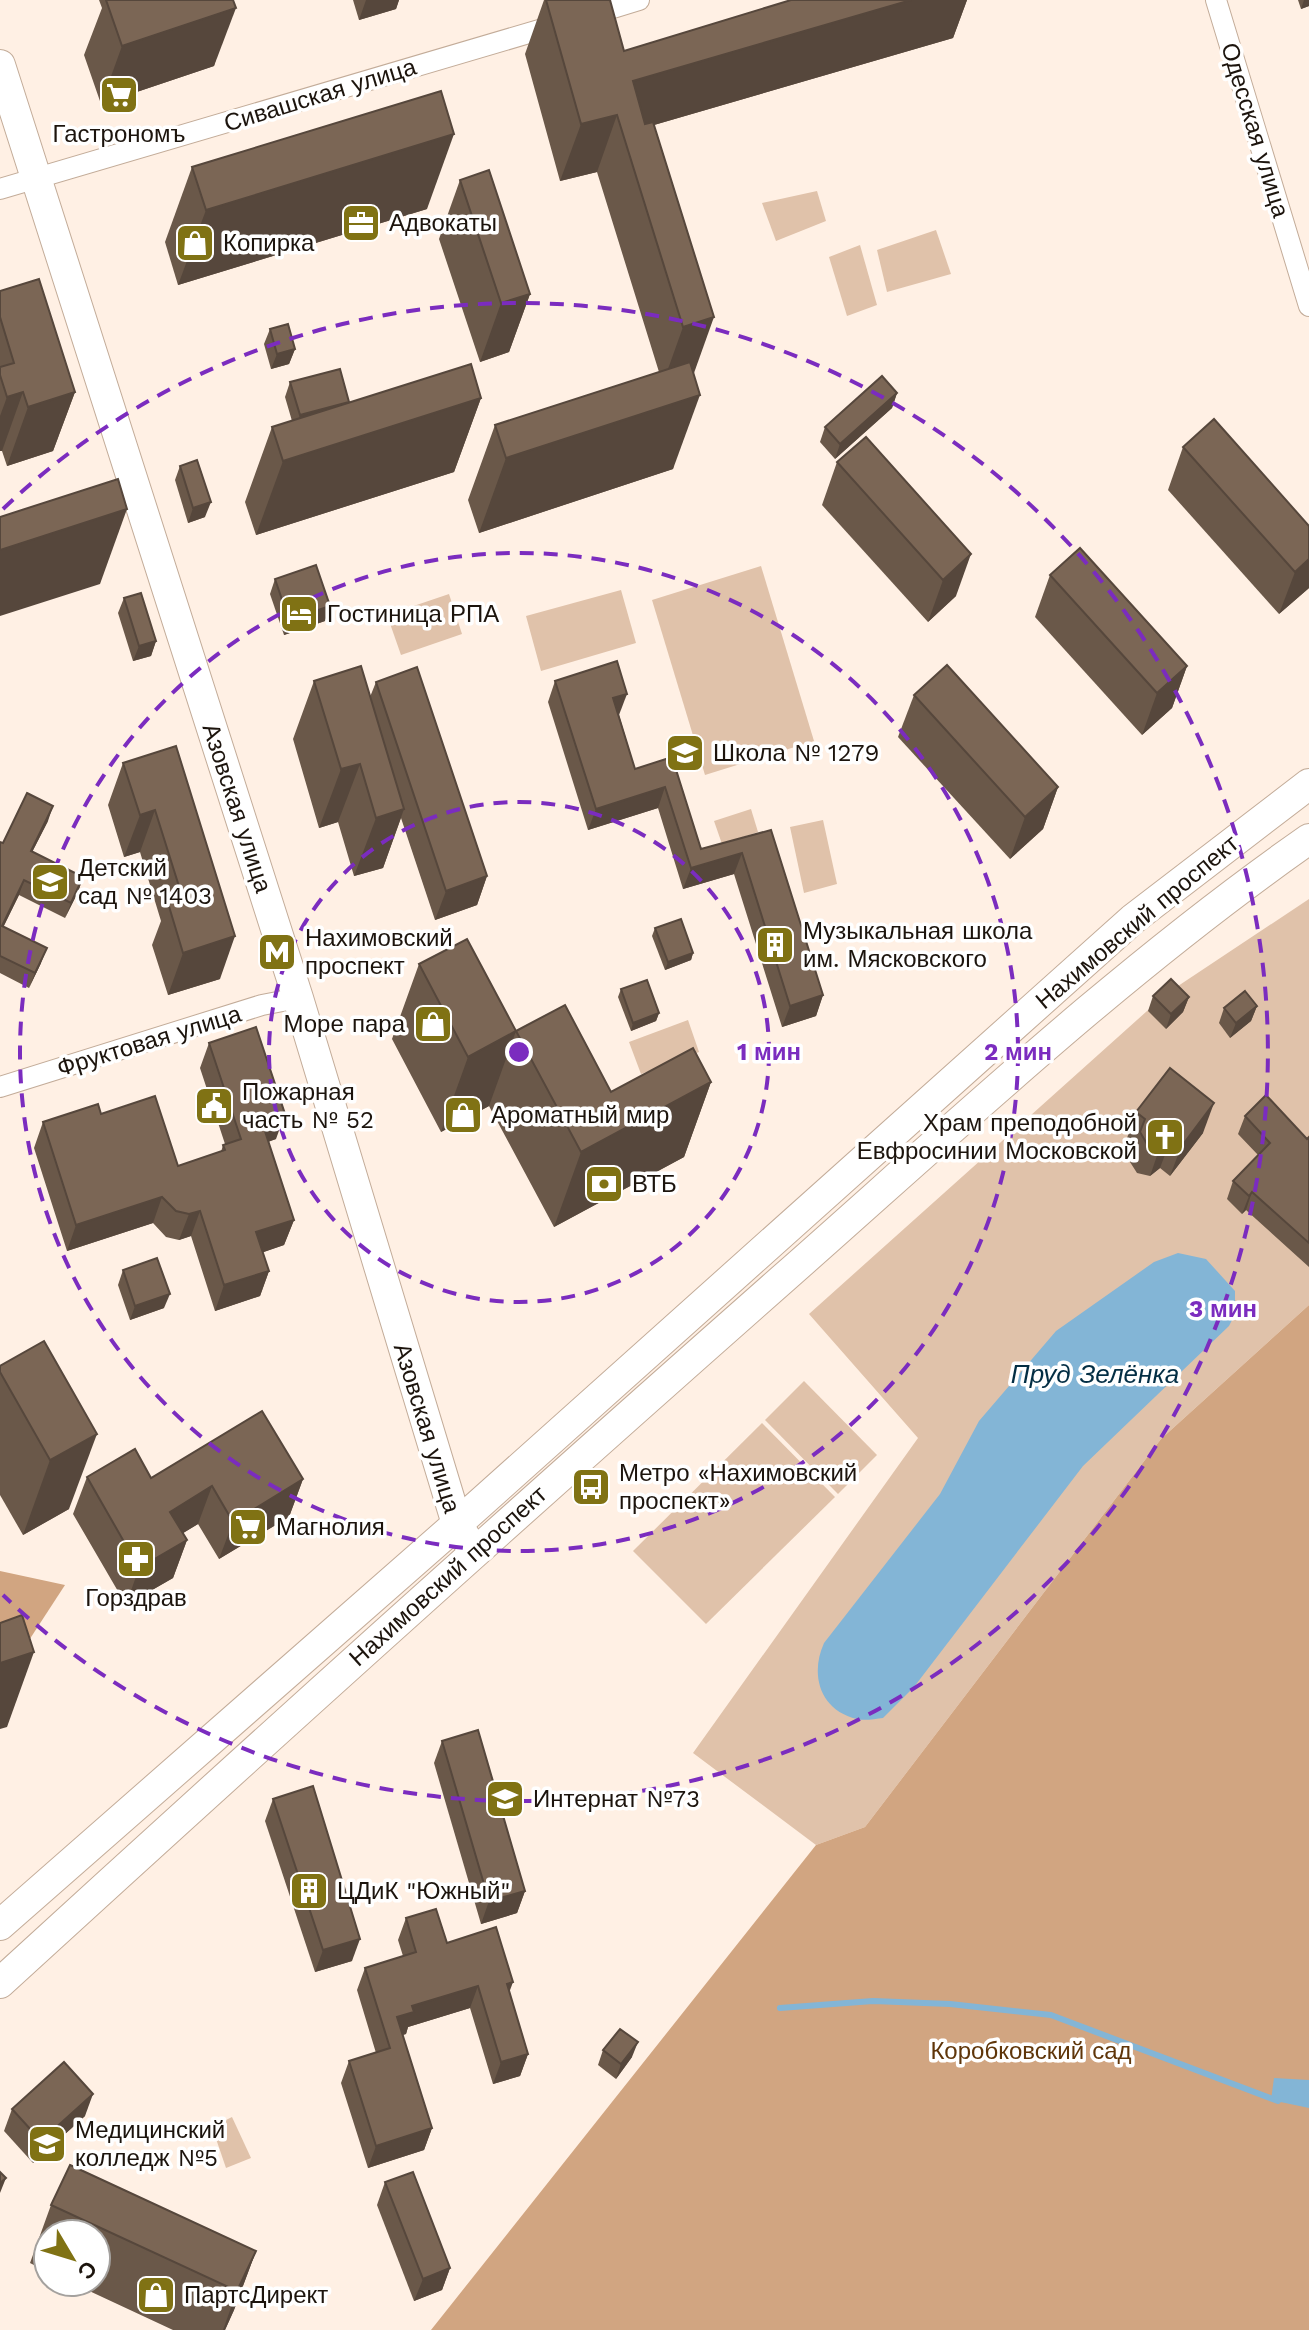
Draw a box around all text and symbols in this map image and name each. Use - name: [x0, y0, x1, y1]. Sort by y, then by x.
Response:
- street label: Одесская улица: [1215, 39, 1295, 221]
- street label: Сивашская улица: [221, 52, 420, 138]
- supermarket icon: Гастрономъ: [98, 74, 140, 116]
- place label: Гастрономъ: [53, 120, 185, 148]
- office icon: Адвокаты: [340, 202, 382, 244]
- place label: Адвокаты: [389, 209, 497, 237]
- shop icon: Копирка: [174, 222, 216, 264]
- place label: Копирка: [223, 229, 315, 257]
- hotel icon: Гостиница РПА: [278, 593, 320, 635]
- place label: Гостиница РПА: [327, 600, 499, 628]
- street label: Азовская улица: [196, 720, 278, 897]
- school or university icon: Школа № 1279: [664, 732, 706, 774]
- place label: Школа № 1279: [713, 739, 879, 767]
- street label: Нахимовский проспект: [1030, 829, 1244, 1015]
- place label: Детский сад № 1403: [78, 854, 212, 910]
- school or university icon: Детский сад № 1403: [29, 861, 71, 903]
- place label: Музыкальная школа им. Мясковского: [803, 917, 1033, 973]
- place label: Нахимовский проспект: [305, 924, 453, 980]
- building icon: Музыкальная школа им. Мясковского: [754, 924, 796, 966]
- metro station icon: Нахимовский проспект: [256, 931, 298, 973]
- street label: Фруктовая улица: [54, 999, 245, 1082]
- shop icon: Море пара: [412, 1003, 454, 1045]
- place label: Море пара: [283, 1010, 406, 1038]
- centre of rings: [505, 1038, 533, 1066]
- text: 1 мин: [737, 1038, 801, 1066]
- text: 2 мин: [984, 1038, 1052, 1066]
- place label: Пожарная часть № 52: [242, 1078, 374, 1134]
- public building icon: Пожарная часть № 52: [193, 1085, 235, 1127]
- shop icon: Ароматный мир: [442, 1094, 484, 1136]
- place label: Ароматный мир: [491, 1101, 669, 1129]
- place label: Храм преподобной Евфросинии Московской: [857, 1109, 1137, 1165]
- church icon: Храм преподобной Евфросинии Московской: [1144, 1116, 1186, 1158]
- bank icon: ВТБ: [583, 1163, 625, 1205]
- place label: ВТБ: [632, 1170, 677, 1198]
- text: 3 мин: [1189, 1295, 1257, 1323]
- street label: Азовская улица: [388, 1340, 466, 1517]
- water label: Пруд Зелёнка: [1011, 1359, 1179, 1389]
- place label: Метро «Нахимовский проспект»: [619, 1459, 857, 1515]
- bus stop icon: Метро «Нахимовский проспект»: [570, 1466, 612, 1508]
- street label: Нахимовский проспект: [344, 1480, 552, 1672]
- supermarket icon: Магнолия: [227, 1506, 269, 1548]
- place label: Магнолия: [276, 1513, 385, 1541]
- pharmacy icon: Горздрав: [115, 1538, 157, 1580]
- place label: Горздрав: [85, 1584, 187, 1612]
- school or university icon: Интернат №73: [484, 1778, 526, 1820]
- place label: Интернат №73: [533, 1785, 700, 1813]
- building icon: ЦДиК "Южный": [288, 1870, 330, 1912]
- place label: ЦДиК "Южный": [337, 1877, 510, 1905]
- park label: Коробковский сад: [930, 2037, 1132, 2065]
- place label: Медицинский колледж №5: [75, 2116, 225, 2172]
- school or university icon: Медицинский колледж №5: [26, 2123, 68, 2165]
- north arrow: [32, 2218, 112, 2298]
- text: С: [73, 2256, 102, 2284]
- shop icon: ПартсДирект: [135, 2274, 177, 2316]
- place label: ПартсДирект: [184, 2281, 328, 2309]

